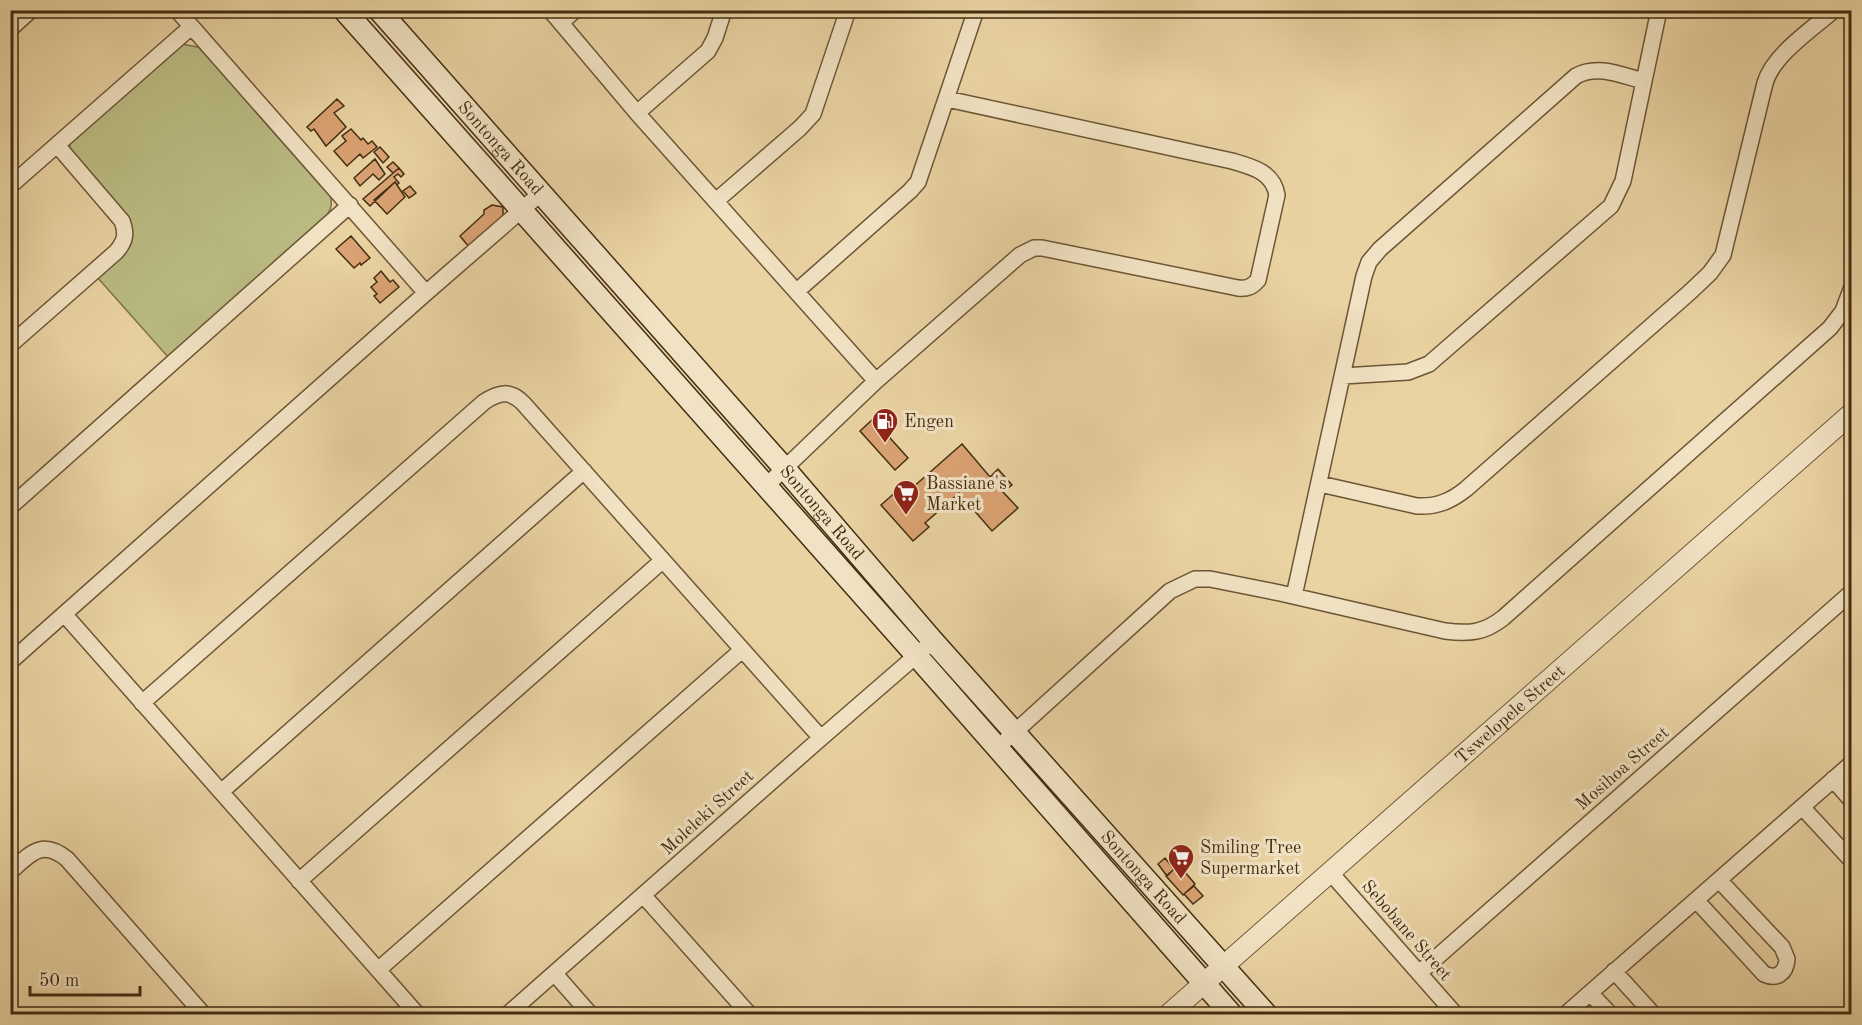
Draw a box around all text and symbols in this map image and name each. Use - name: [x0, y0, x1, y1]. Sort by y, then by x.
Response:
- street label: Sontonga Road: [454, 98, 546, 199]
- fuel station icon: Engen: [870, 406, 900, 444]
- place label: Engen: [904, 413, 954, 431]
- street label: Sontonga Road: [776, 462, 867, 564]
- place label: Bassiane's Market: [926, 475, 1007, 514]
- supermarket icon: Bassiane's Market: [891, 478, 921, 516]
- street label: Tswelopele Street: [1452, 662, 1569, 768]
- street label: Mosihoa Street: [1573, 724, 1673, 814]
- street label: Moleleki Street: [658, 767, 757, 859]
- street label: Sontonga Road: [1097, 827, 1189, 928]
- place label: Smiling Tree Supermarket: [1200, 839, 1301, 878]
- supermarket icon: Smiling Tree Supermarket: [1166, 842, 1196, 880]
- street label: Sebobane Street: [1358, 877, 1455, 984]
- scale bar: [30, 959, 140, 997]
- text: 50 m: [39, 972, 79, 990]

